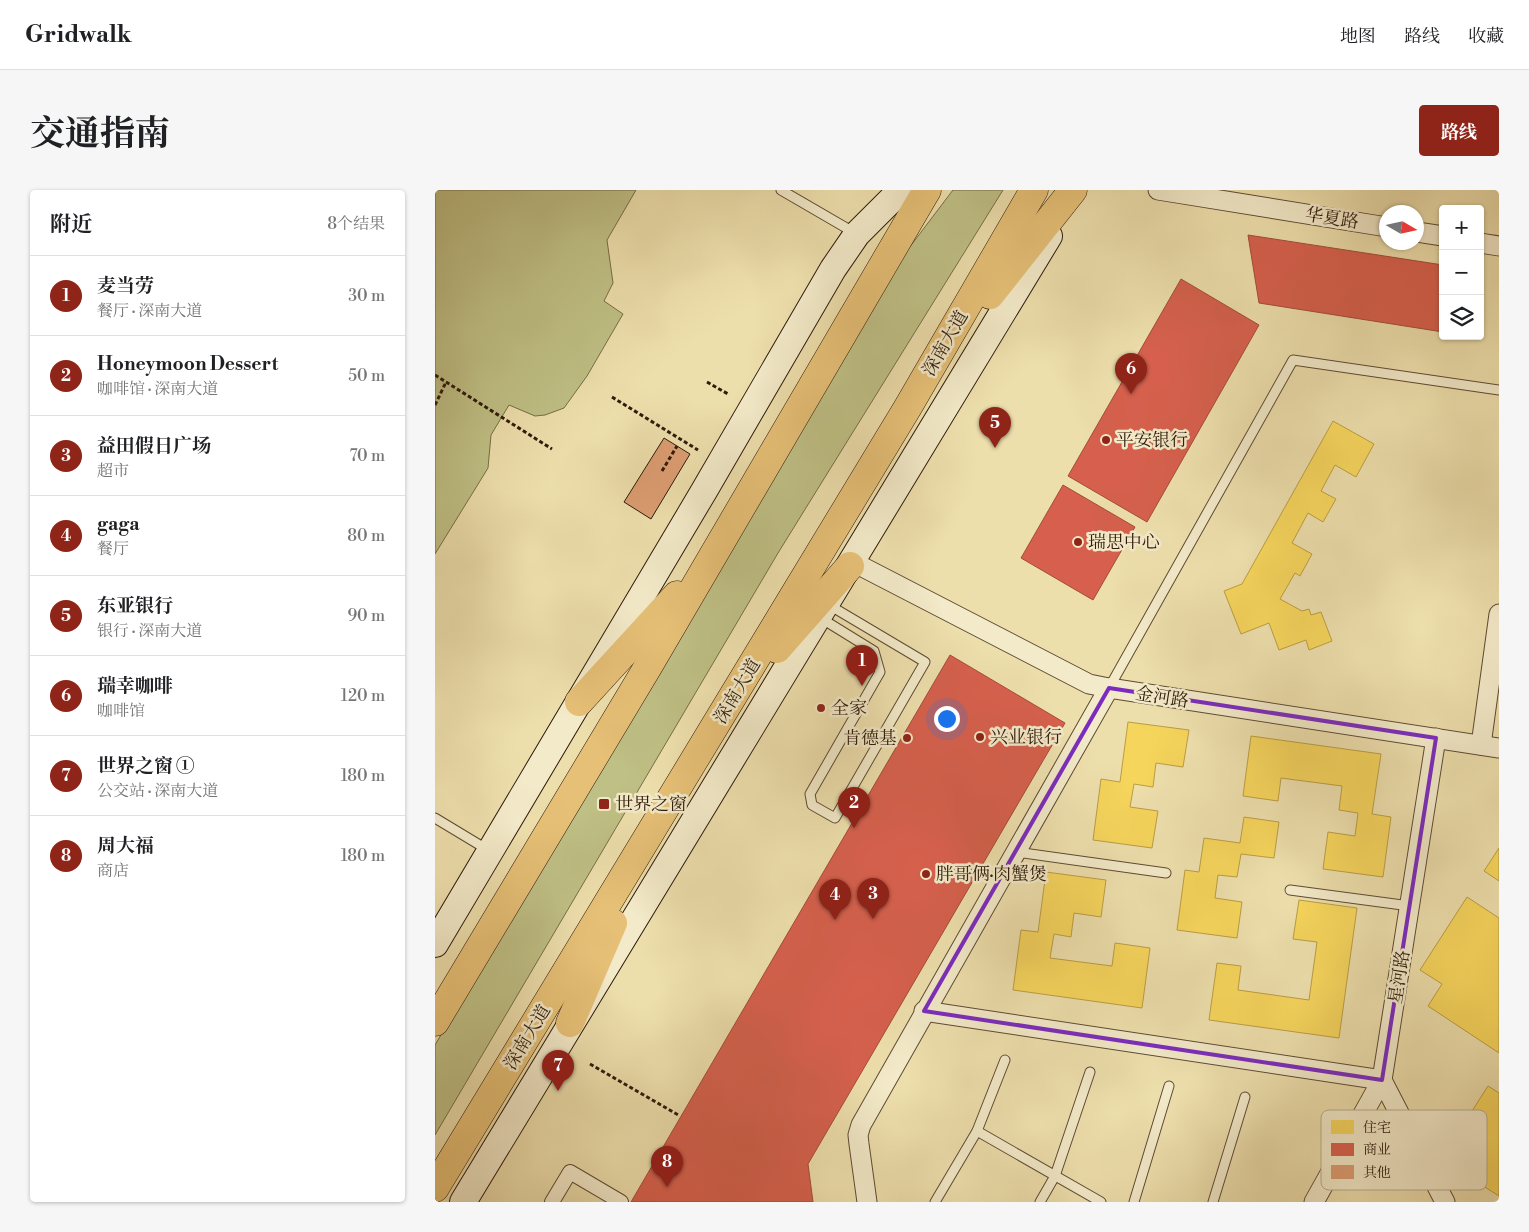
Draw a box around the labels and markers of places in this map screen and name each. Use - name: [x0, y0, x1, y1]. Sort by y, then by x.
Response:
- pin: 6: [1115, 353, 1147, 394]
- pin: 5: [979, 407, 1011, 448]
- place label: 平安银行: [1116, 429, 1188, 452]
- marker: 平安银行: [1100, 434, 1112, 446]
- place label: 瑞思中心: [1088, 531, 1160, 554]
- marker: 瑞思中心: [1072, 536, 1084, 548]
- pin: 1: [846, 645, 878, 686]
- place label: 全家: [831, 697, 867, 720]
- marker: 全家: [815, 702, 827, 714]
- place label: 兴业银行: [990, 726, 1062, 749]
- place label: 肯德基: [843, 727, 897, 750]
- marker: 兴业银行: [974, 731, 986, 743]
- marker: 肯德基: [901, 732, 913, 744]
- pin: 2: [838, 787, 870, 828]
- place label: 世界之窗: [615, 793, 687, 816]
- marker: 世界之窗: [597, 797, 611, 811]
- place label: 胖哥俩·肉蟹煲: [936, 863, 1047, 886]
- marker: 胖哥俩·肉蟹煲: [920, 868, 932, 880]
- pin: 3: [857, 878, 889, 919]
- pin: 4: [819, 879, 851, 920]
- pin: 7: [542, 1050, 574, 1091]
- pin: 8: [651, 1146, 683, 1187]

